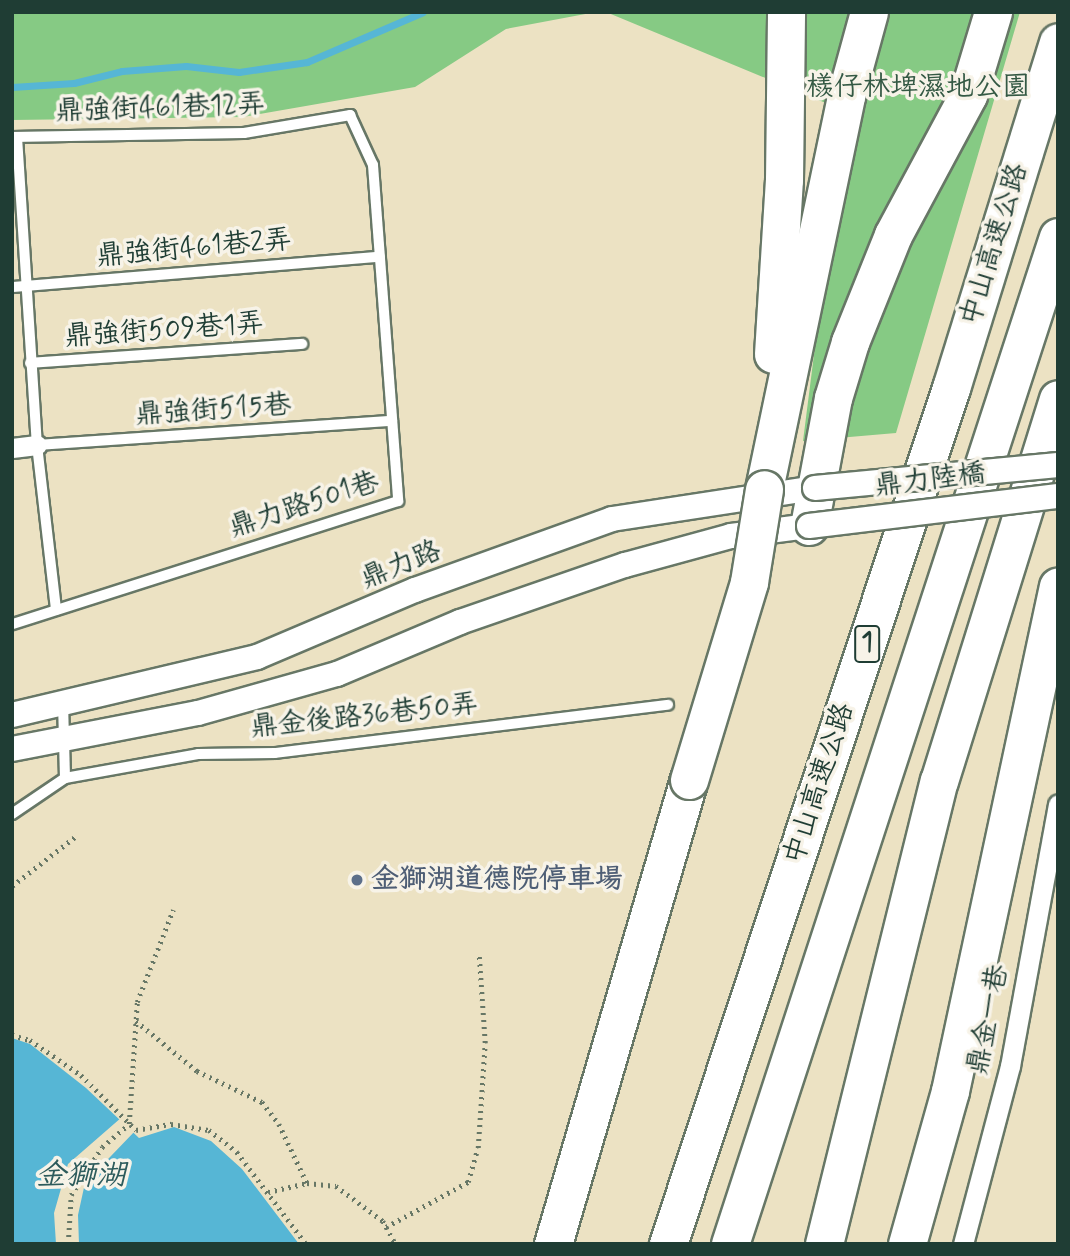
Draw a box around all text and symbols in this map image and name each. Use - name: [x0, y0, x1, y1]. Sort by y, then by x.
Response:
- park label: 檨仔林埤濕地公園: [806, 71, 1030, 105]
- street label: 鼎強街461巷12弄: [54, 89, 266, 129]
- street label: 中山高速公路: [954, 160, 1036, 330]
- street label: 鼎強街461巷2弄: [95, 224, 293, 274]
- street label: 鼎強街509巷1弄: [63, 307, 265, 355]
- street label: 鼎強街515巷: [134, 389, 292, 433]
- street label: 鼎力陸橋: [872, 458, 988, 504]
- street label: 鼎力路501巷: [225, 466, 383, 546]
- street label: 鼎力路: [356, 535, 446, 597]
- road number: 1: [853, 622, 881, 666]
- street label: 鼎金後路36巷50弄: [248, 688, 480, 746]
- street label: 中山高速公路: [778, 699, 862, 869]
- place label: 金獅湖道德院停車場: [371, 863, 623, 897]
- marker: 金獅湖道德院停車場: [349, 872, 365, 888]
- street label: 鼎金一巷: [962, 962, 1016, 1078]
- water label: 金獅湖: [36, 1158, 126, 1194]

